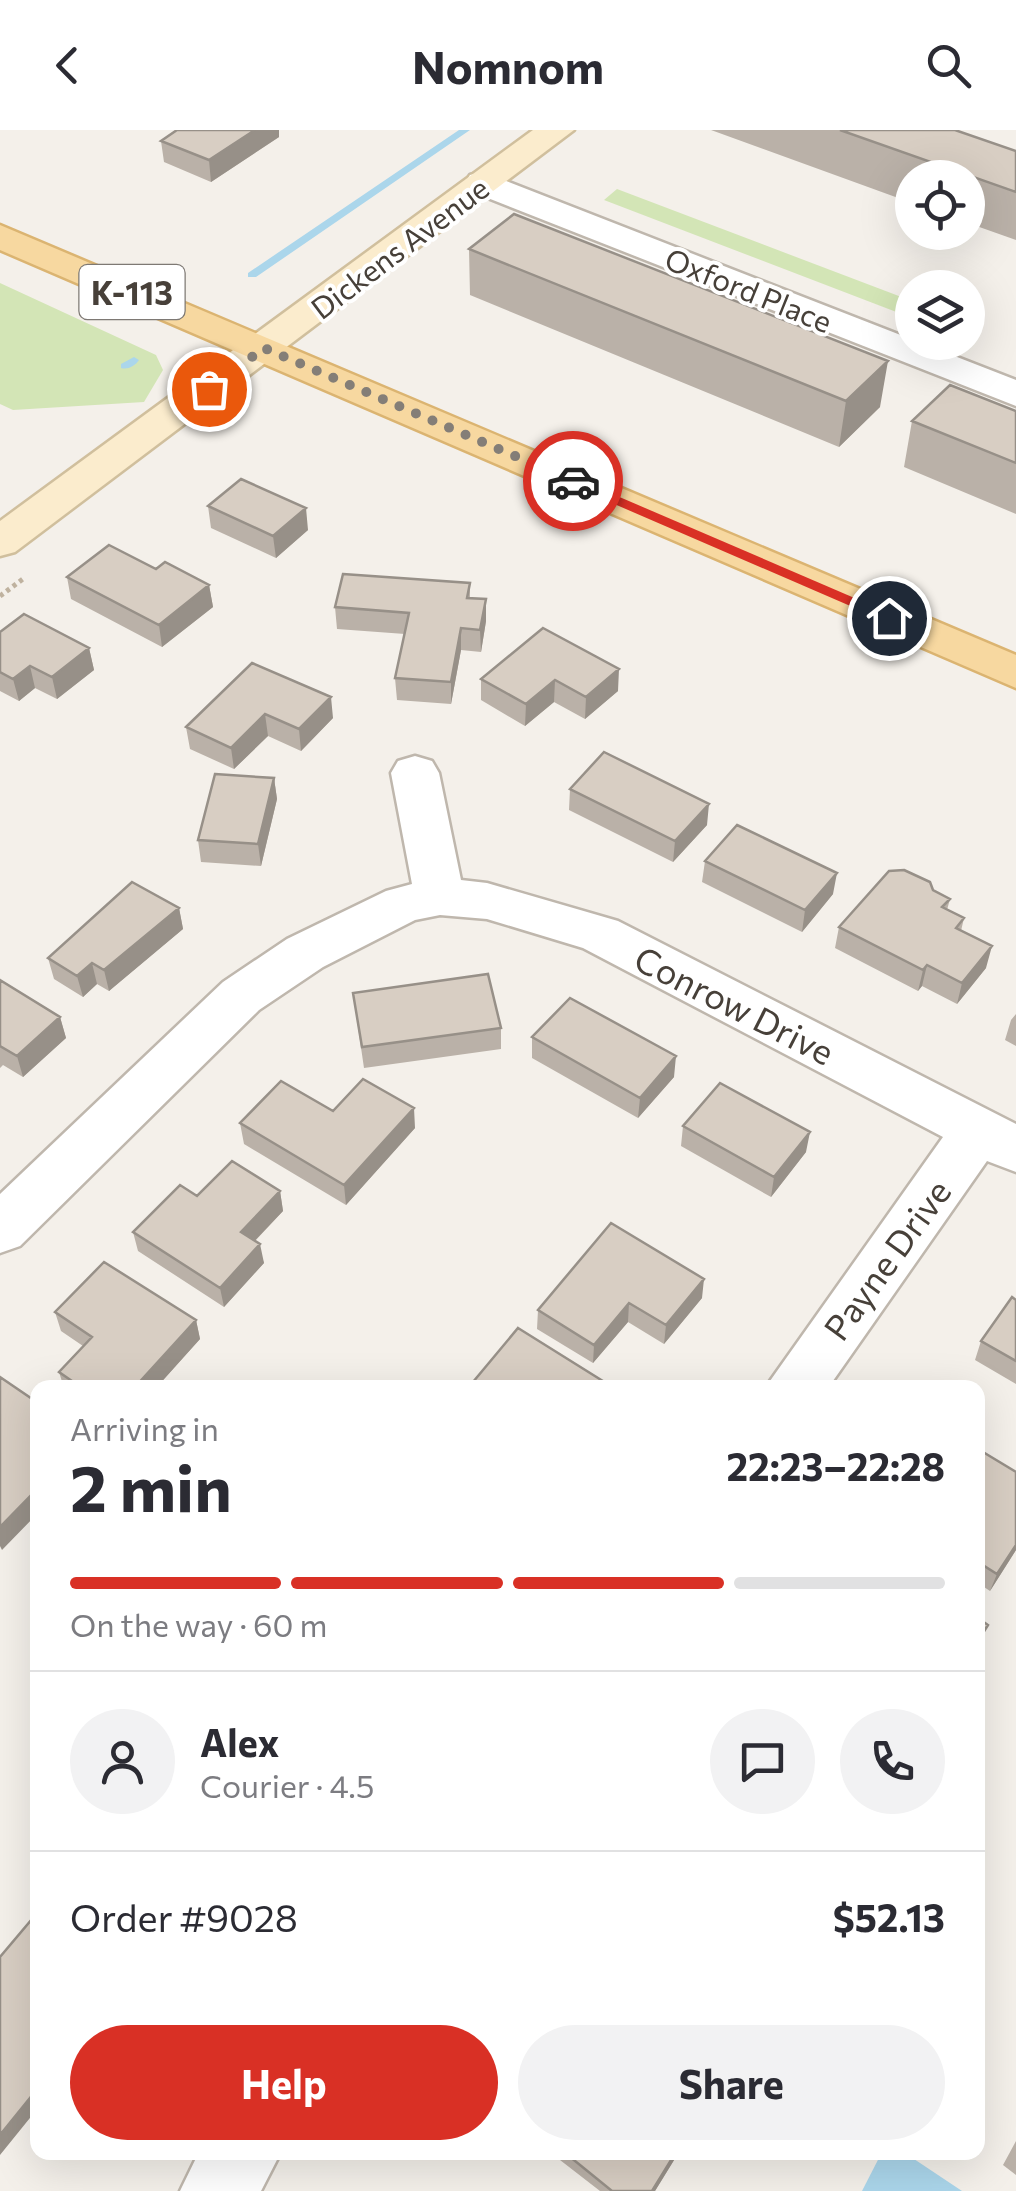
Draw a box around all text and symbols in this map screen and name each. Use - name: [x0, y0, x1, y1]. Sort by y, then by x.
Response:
- icon: back: [40, 38, 95, 93]
- text: Nomnom: [412, 38, 604, 93]
- icon: search: [921, 38, 976, 93]
- map controls: [895, 160, 985, 360]
- button: locate: [895, 160, 985, 250]
- street label: Dickens Avenue: [303, 168, 495, 326]
- street label: Oxford Place: [660, 239, 838, 339]
- road number: K-113: [80, 265, 184, 319]
- button: layers: [895, 270, 985, 360]
- pin: [167, 347, 252, 432]
- icon: bag: [182, 362, 237, 417]
- courier: [523, 431, 623, 531]
- icon: car: [546, 454, 601, 509]
- pin: [847, 576, 932, 661]
- icon: home: [862, 591, 917, 646]
- street label: Conrow Drive: [628, 935, 842, 1073]
- street label: Payne Drive: [813, 1170, 959, 1348]
- text: Arriving in: [70, 1408, 219, 1448]
- text: 22:23–22:28: [726, 1442, 945, 1489]
- text: 2 min: [70, 1446, 232, 1525]
- text: On the way · 60 m: [70, 1604, 327, 1644]
- button: person: [70, 1709, 175, 1814]
- button: chat: [710, 1709, 815, 1814]
- button: phone: [840, 1709, 945, 1814]
- text: Alex: [200, 1718, 279, 1765]
- text: Courier · 4.5: [200, 1765, 374, 1805]
- text: Order #9028: [70, 1893, 298, 1940]
- text: $52.13: [833, 1893, 945, 1940]
- button: Help: [70, 2025, 498, 2140]
- button: Share: [518, 2025, 945, 2140]

